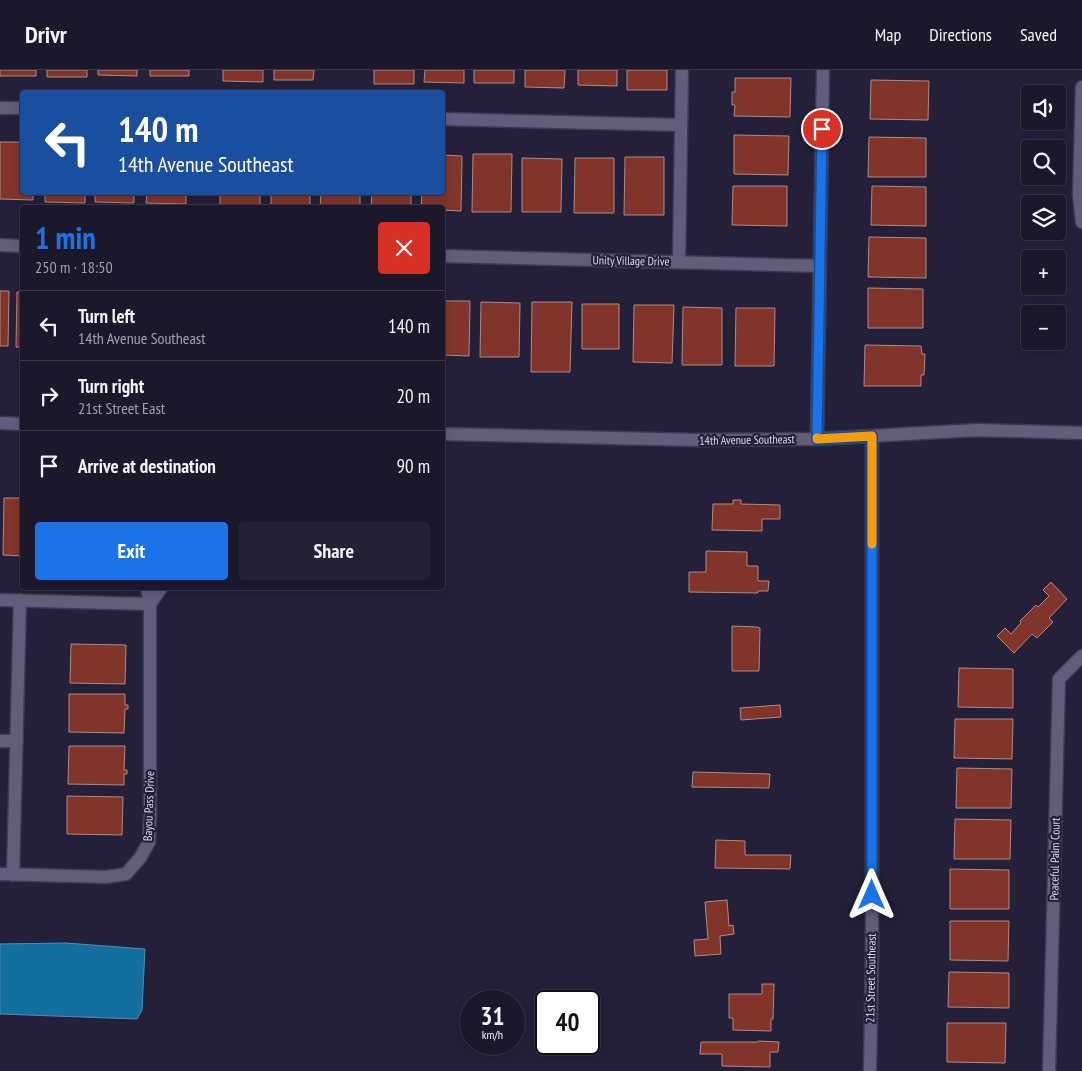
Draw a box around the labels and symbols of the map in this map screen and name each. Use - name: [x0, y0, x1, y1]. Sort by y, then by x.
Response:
- pin: [801, 108, 843, 150]
- street label: Unity Village Drive: [592, 252, 670, 269]
- street label: 14th Avenue Southeast: [699, 431, 796, 448]
- street label: Bayou Pass Drive: [140, 771, 157, 841]
- street label: Peaceful Palm Court: [1046, 817, 1063, 901]
- position arrow: [845, 868, 897, 920]
- street label: 21st Street Southeast: [862, 933, 879, 1023]
- speed limit sign: 40: [535, 990, 600, 1055]

